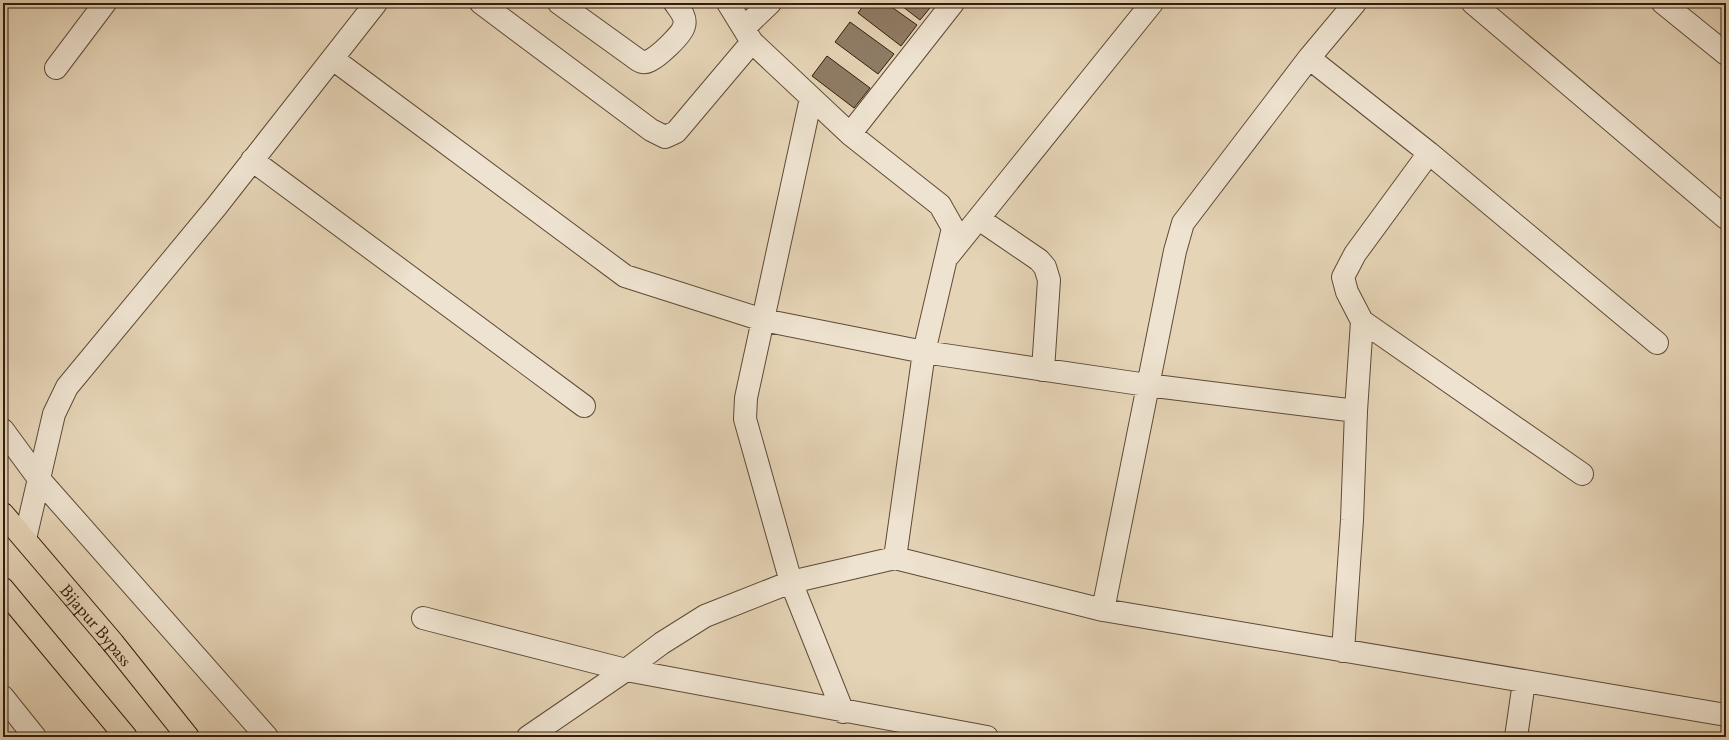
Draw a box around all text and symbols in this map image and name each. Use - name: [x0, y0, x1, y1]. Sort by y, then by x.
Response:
- street label: Bijapur Bypass: [56, 578, 138, 671]

